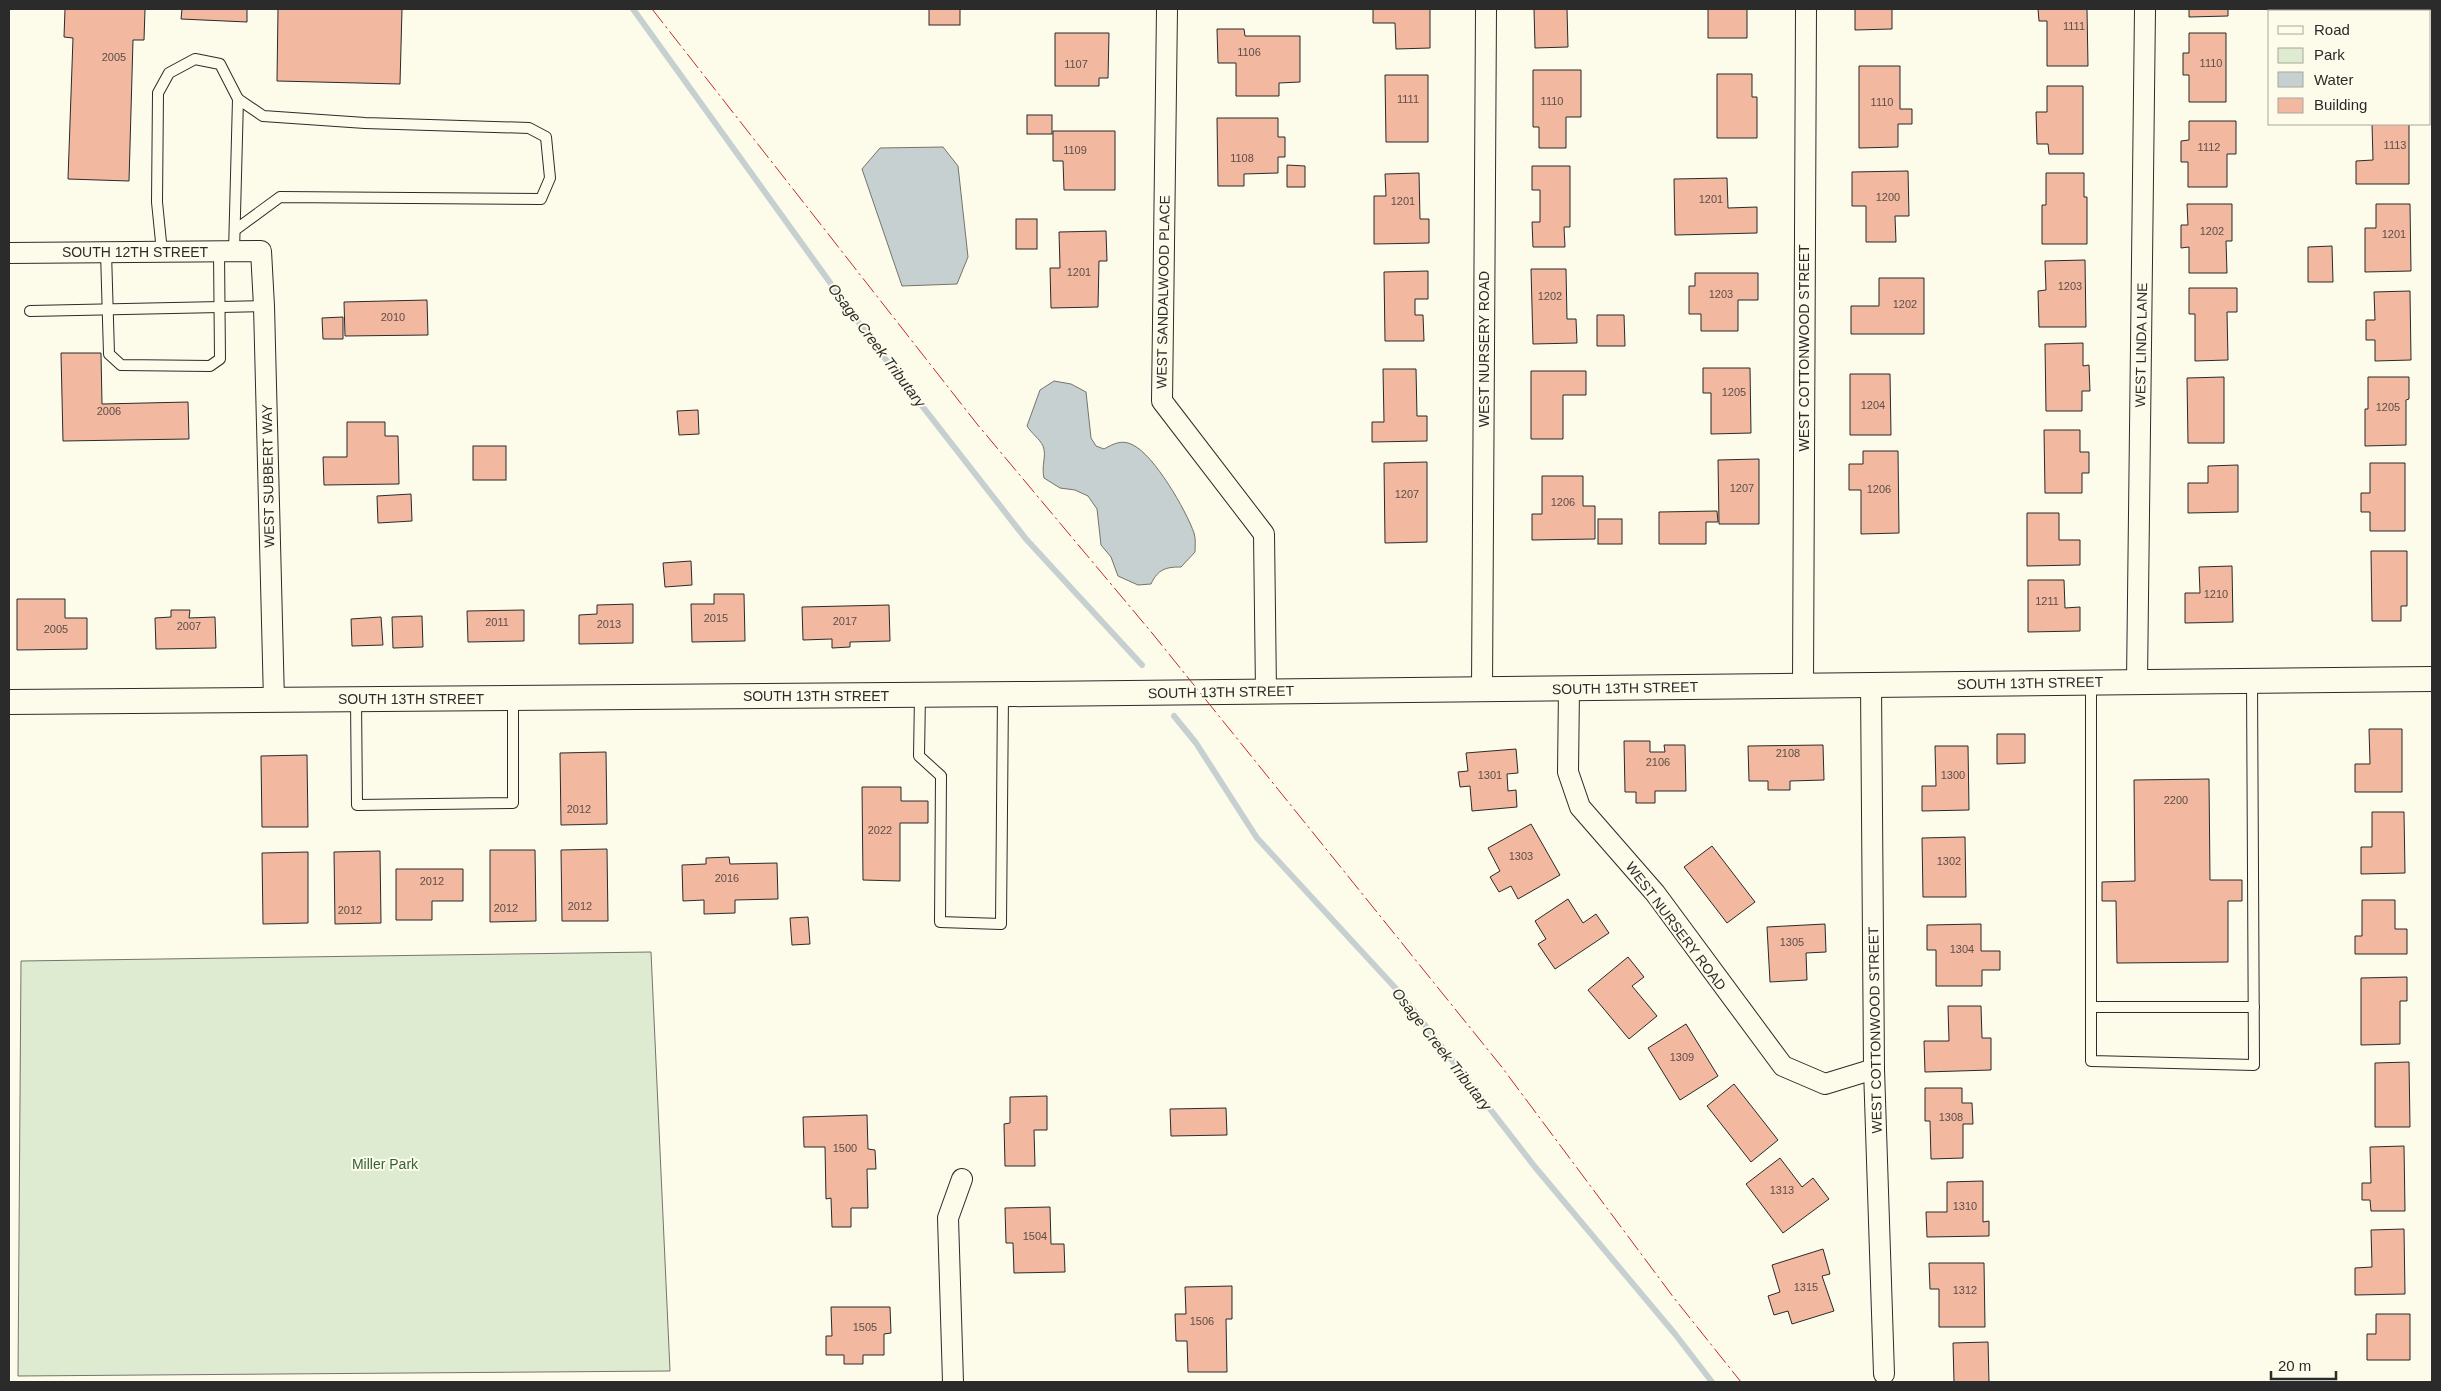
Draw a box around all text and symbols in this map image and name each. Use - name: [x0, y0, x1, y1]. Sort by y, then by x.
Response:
- legend: [2268, 10, 2431, 125]
- house number: 1111: [2063, 20, 2085, 32]
- text: Road: [2314, 21, 2350, 38]
- house number: 1106: [1237, 46, 1261, 58]
- text: Park: [2314, 46, 2345, 63]
- house number: 2005: [102, 51, 126, 63]
- house number: 1110: [2200, 57, 2222, 69]
- house number: 1107: [1064, 58, 1088, 70]
- text: Water: [2314, 71, 2353, 88]
- house number: 1111: [1397, 93, 1419, 105]
- house number: 1110: [1541, 95, 1563, 107]
- house number: 1110: [1871, 96, 1893, 108]
- text: Building: [2314, 96, 2367, 113]
- house number: 1113: [2384, 139, 2406, 151]
- house number: 1112: [2198, 141, 2220, 153]
- house number: 1109: [1063, 144, 1087, 156]
- house number: 1108: [1230, 152, 1254, 164]
- house number: 1200: [1876, 191, 1900, 203]
- house number: 1201: [1699, 193, 1723, 205]
- street label: WEST SANDALWOOD PLACE: [1153, 195, 1173, 389]
- house number: 1201: [1391, 195, 1415, 207]
- house number: 1202: [2200, 225, 2224, 237]
- house number: 1201: [2382, 228, 2406, 240]
- street label: SOUTH 12TH STREET: [62, 244, 209, 260]
- street label: WEST COTTONWOOD STREET: [1796, 244, 1812, 452]
- house number: 1201: [1067, 266, 1091, 278]
- street label: WEST NURSERY ROAD: [1476, 271, 1492, 427]
- water label: Osage Creek Tributary: [825, 280, 930, 411]
- house number: 1203: [2058, 280, 2082, 292]
- street label: WEST LINDA LANE: [2132, 282, 2150, 408]
- house number: 1203: [1709, 288, 1733, 300]
- house number: 1202: [1538, 290, 1562, 302]
- house number: 1202: [1893, 298, 1917, 310]
- house number: 2010: [381, 311, 405, 323]
- house number: 1205: [1722, 386, 1746, 398]
- house number: 1204: [1861, 399, 1885, 411]
- house number: 1205: [2376, 401, 2400, 413]
- street label: WEST SUBBERT WAY: [259, 403, 277, 548]
- house number: 2006: [97, 405, 121, 417]
- house number: 1207: [1730, 482, 1754, 494]
- house number: 1206: [1867, 483, 1891, 495]
- house number: 1207: [1395, 488, 1419, 500]
- house number: 1206: [1551, 496, 1575, 508]
- house number: 1210: [2204, 588, 2228, 600]
- house number: 1211: [2035, 595, 2059, 607]
- house number: 2015: [704, 612, 728, 624]
- house number: 2017: [833, 615, 857, 627]
- house number: 2011: [485, 616, 509, 628]
- house number: 2013: [597, 618, 621, 630]
- house number: 2007: [177, 620, 201, 632]
- house number: 2005: [44, 623, 68, 635]
- street label: SOUTH 13TH STREET: [1957, 674, 2104, 692]
- street label: SOUTH 13TH STREET: [1552, 679, 1699, 697]
- street label: SOUTH 13TH STREET: [1148, 683, 1295, 701]
- street label: SOUTH 13TH STREET: [743, 688, 890, 704]
- street label: SOUTH 13TH STREET: [338, 691, 485, 707]
- house number: 2108: [1776, 747, 1800, 759]
- house number: 2106: [1646, 756, 1670, 768]
- house number: 1301: [1478, 769, 1502, 781]
- house number: 1300: [1941, 769, 1965, 781]
- house number: 2200: [2164, 794, 2188, 806]
- house number: 2012: [567, 803, 591, 815]
- house number: 2022: [868, 824, 892, 836]
- house number: 1303: [1509, 850, 1533, 862]
- house number: 1302: [1937, 855, 1961, 867]
- street label: WEST NURSERY ROAD: [1623, 859, 1729, 993]
- house number: 2016: [715, 872, 739, 884]
- house number: 2012: [420, 875, 444, 887]
- house number: 2012: [568, 900, 592, 912]
- house number: 2012: [494, 902, 518, 914]
- house number: 2012: [338, 904, 362, 916]
- street label: WEST COTTONWOOD STREET: [1865, 926, 1885, 1134]
- house number: 1305: [1780, 936, 1804, 948]
- house number: 1304: [1950, 943, 1974, 955]
- water label: Osage Creek Tributary: [1389, 984, 1496, 1115]
- house number: 1309: [1670, 1051, 1694, 1063]
- house number: 1308: [1939, 1111, 1963, 1123]
- house number: 1500: [833, 1142, 857, 1154]
- park label: Miller Park: [352, 1156, 419, 1172]
- house number: 1313: [1770, 1184, 1794, 1196]
- house number: 1310: [1953, 1200, 1977, 1212]
- house number: 1504: [1023, 1230, 1047, 1242]
- house number: 1315: [1794, 1281, 1818, 1293]
- house number: 1312: [1953, 1284, 1977, 1296]
- house number: 1506: [1190, 1315, 1214, 1327]
- house number: 1505: [853, 1321, 877, 1333]
- scale bar: [2271, 1348, 2336, 1380]
- text: 20 m: [2278, 1357, 2311, 1374]

